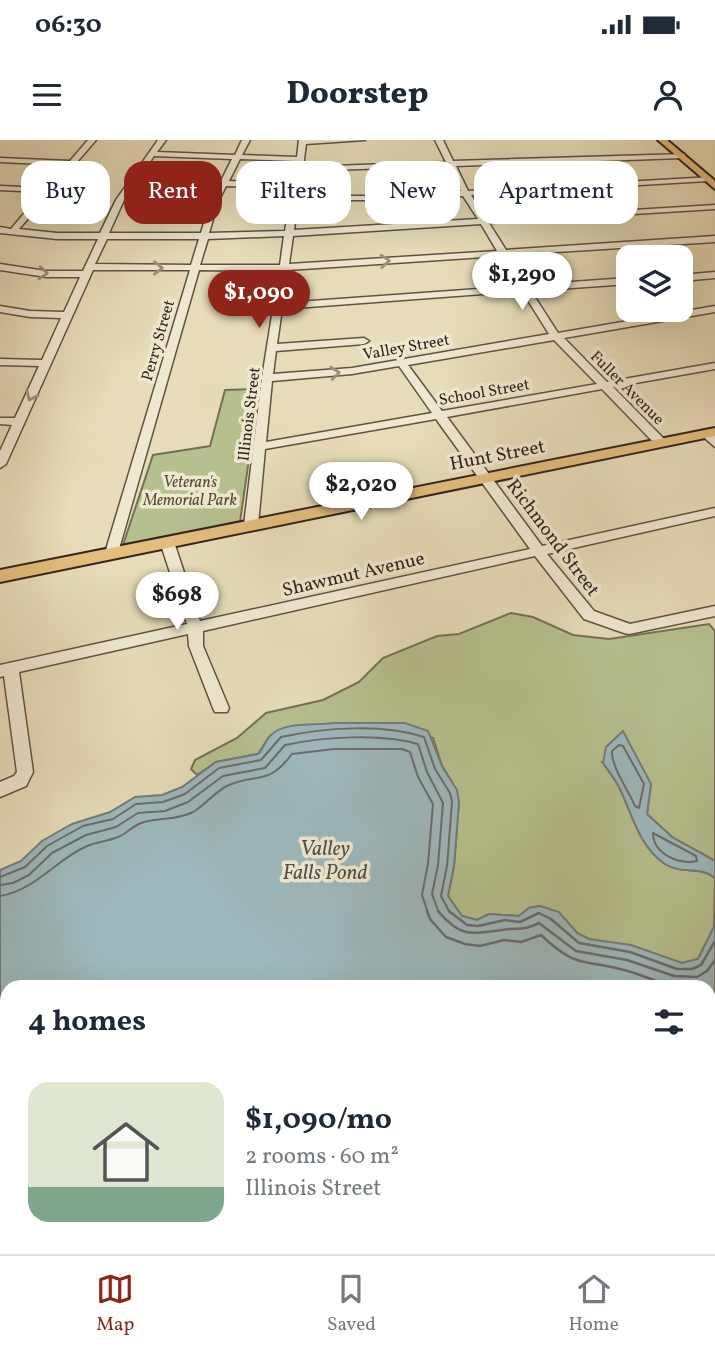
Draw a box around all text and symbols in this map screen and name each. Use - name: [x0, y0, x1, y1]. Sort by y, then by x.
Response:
- text: 06:30: [35, 7, 102, 43]
- text: Doorstep: [287, 73, 428, 117]
- icon: menu: [28, 76, 66, 114]
- icon: person: [649, 76, 687, 114]
- chip: Buy: [21, 161, 110, 224]
- chip: Rent: [124, 161, 222, 224]
- chip: Filters: [236, 161, 351, 224]
- chip: New: [365, 161, 460, 224]
- chip: Apartment: [474, 161, 638, 224]
- map controls: [616, 245, 693, 322]
- button: layers: [616, 245, 693, 322]
- pin: $1,290: [465, 253, 579, 312]
- one-way arrow: [380, 254, 391, 269]
- text: $1,290: [488, 259, 556, 291]
- one-way arrow: [153, 260, 164, 275]
- one-way arrow: [38, 265, 49, 280]
- pin: $1,090: [202, 270, 316, 330]
- text: $1,090: [224, 277, 294, 309]
- street label: Perry Street: [137, 297, 181, 384]
- street label: Valley Street: [361, 329, 452, 366]
- street label: Fuller Avenue: [585, 346, 669, 430]
- street label: Illinois Street: [233, 365, 267, 463]
- one-way arrow: [329, 365, 341, 380]
- street label: School Street: [437, 374, 532, 412]
- one-way arrow: [26, 389, 40, 402]
- street label: Hunt Street: [447, 434, 548, 478]
- pin: $2,020: [304, 462, 418, 522]
- text: $2,020: [325, 469, 397, 501]
- park label: Veteran's Memorial Park: [142, 472, 237, 512]
- street label: Richmond Street: [500, 474, 605, 602]
- street label: Shawmut Avenue: [280, 546, 427, 604]
- pin: $698: [136, 573, 218, 632]
- text: $698: [152, 579, 202, 611]
- water label: Valley Falls Pond: [282, 835, 368, 888]
- text: 4 homes: [28, 1001, 146, 1043]
- icon: filters: [650, 1003, 688, 1041]
- text: $1,090/mo: [245, 1099, 392, 1141]
- icon: home: [84, 1110, 168, 1194]
- text: 2 rooms · 60 m²: [245, 1141, 399, 1173]
- text: Illinois Street: [245, 1173, 381, 1205]
- tab: Map: [96, 1270, 134, 1338]
- tab: Saved: [327, 1270, 376, 1338]
- tab: Home: [568, 1270, 619, 1338]

